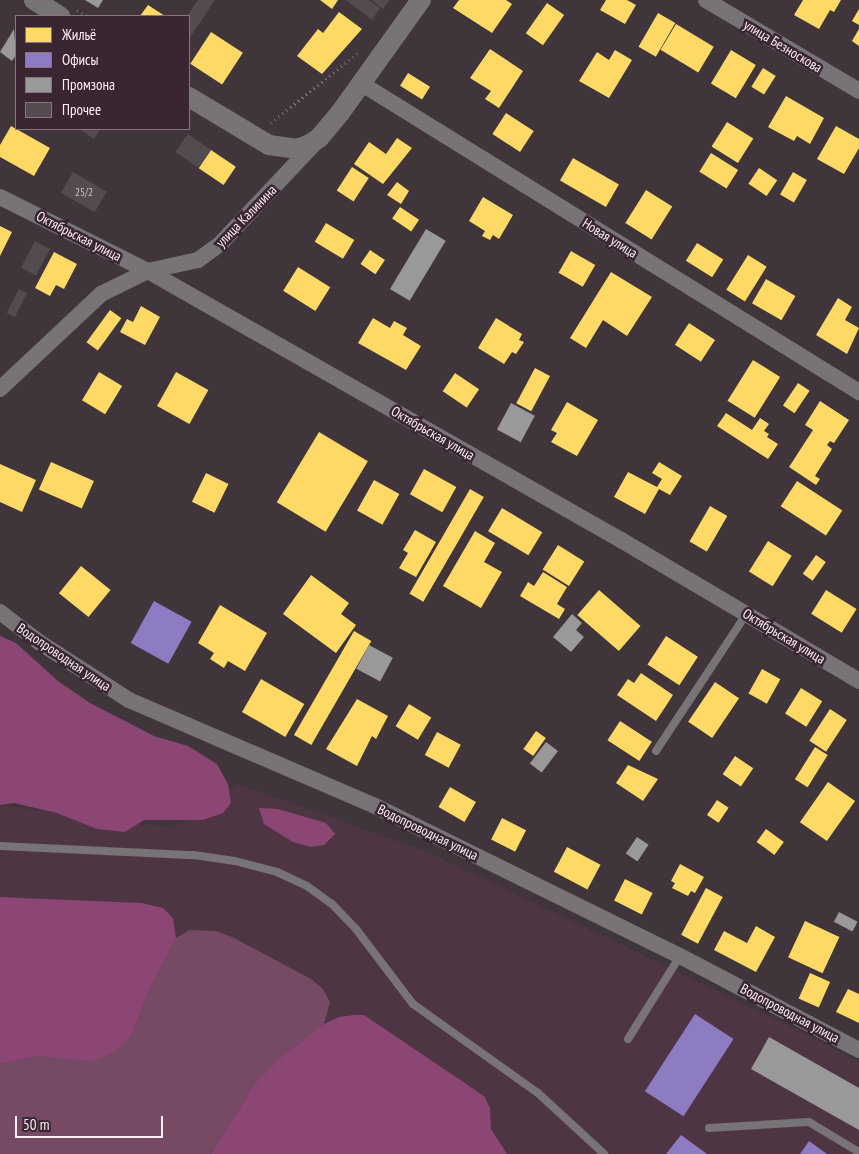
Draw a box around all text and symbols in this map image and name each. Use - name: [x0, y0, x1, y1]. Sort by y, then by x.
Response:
- legend: [15, 15, 190, 130]
- street label: улица Безноскова: [741, 16, 825, 76]
- text: Жильё: [62, 25, 96, 44]
- text: Офисы: [62, 50, 98, 69]
- text: Промзона: [62, 75, 115, 94]
- text: Прочее: [62, 100, 101, 119]
- street label: улица Калинина: [212, 181, 280, 251]
- house number: 25/2: [75, 185, 93, 199]
- street label: Октябрьская улица: [34, 207, 124, 265]
- street label: Новая улица: [579, 214, 641, 262]
- street label: Октябрьская улица: [388, 402, 478, 464]
- street label: Октябрьская улица: [740, 605, 828, 667]
- street label: Водопроводная улица: [14, 619, 114, 695]
- street label: Водопроводная улица: [375, 800, 481, 864]
- street label: Водопроводная улица: [738, 980, 842, 1046]
- scale bar: [18, 1106, 165, 1138]
- text: 50 m: [23, 1115, 49, 1134]

